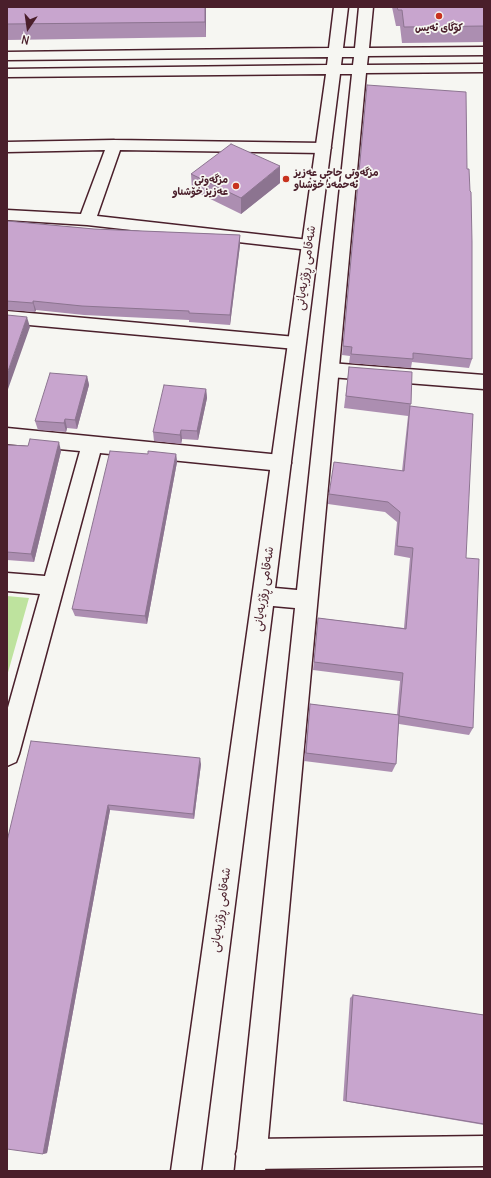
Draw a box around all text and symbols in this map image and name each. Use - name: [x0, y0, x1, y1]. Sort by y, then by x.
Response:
- north arrow: [8, 8, 48, 48]
- marker: کۆگای ئەیس: [434, 11, 444, 21]
- place label: کۆگای ئەیس: [415, 22, 463, 34]
- text: N: [20, 32, 31, 47]
- place label: مزگەوتی حاجی عەزیز ئەحمەد خۆشناو: [294, 167, 379, 190]
- place label: مزگەوتی عەزیز خۆشناو: [172, 174, 228, 198]
- marker: مزگەوتی حاجی عەزیز ئەحمەد خۆشناو: [281, 174, 291, 184]
- marker: مزگەوتی عەزیز خۆشناو: [231, 181, 241, 191]
- street label: شەقامی ڕۆژبەیانی: [293, 225, 319, 311]
- street label: شەقامی ڕۆژبەیانی: [251, 546, 277, 632]
- street label: شەقامی ڕۆژبەیانی: [208, 867, 234, 953]

